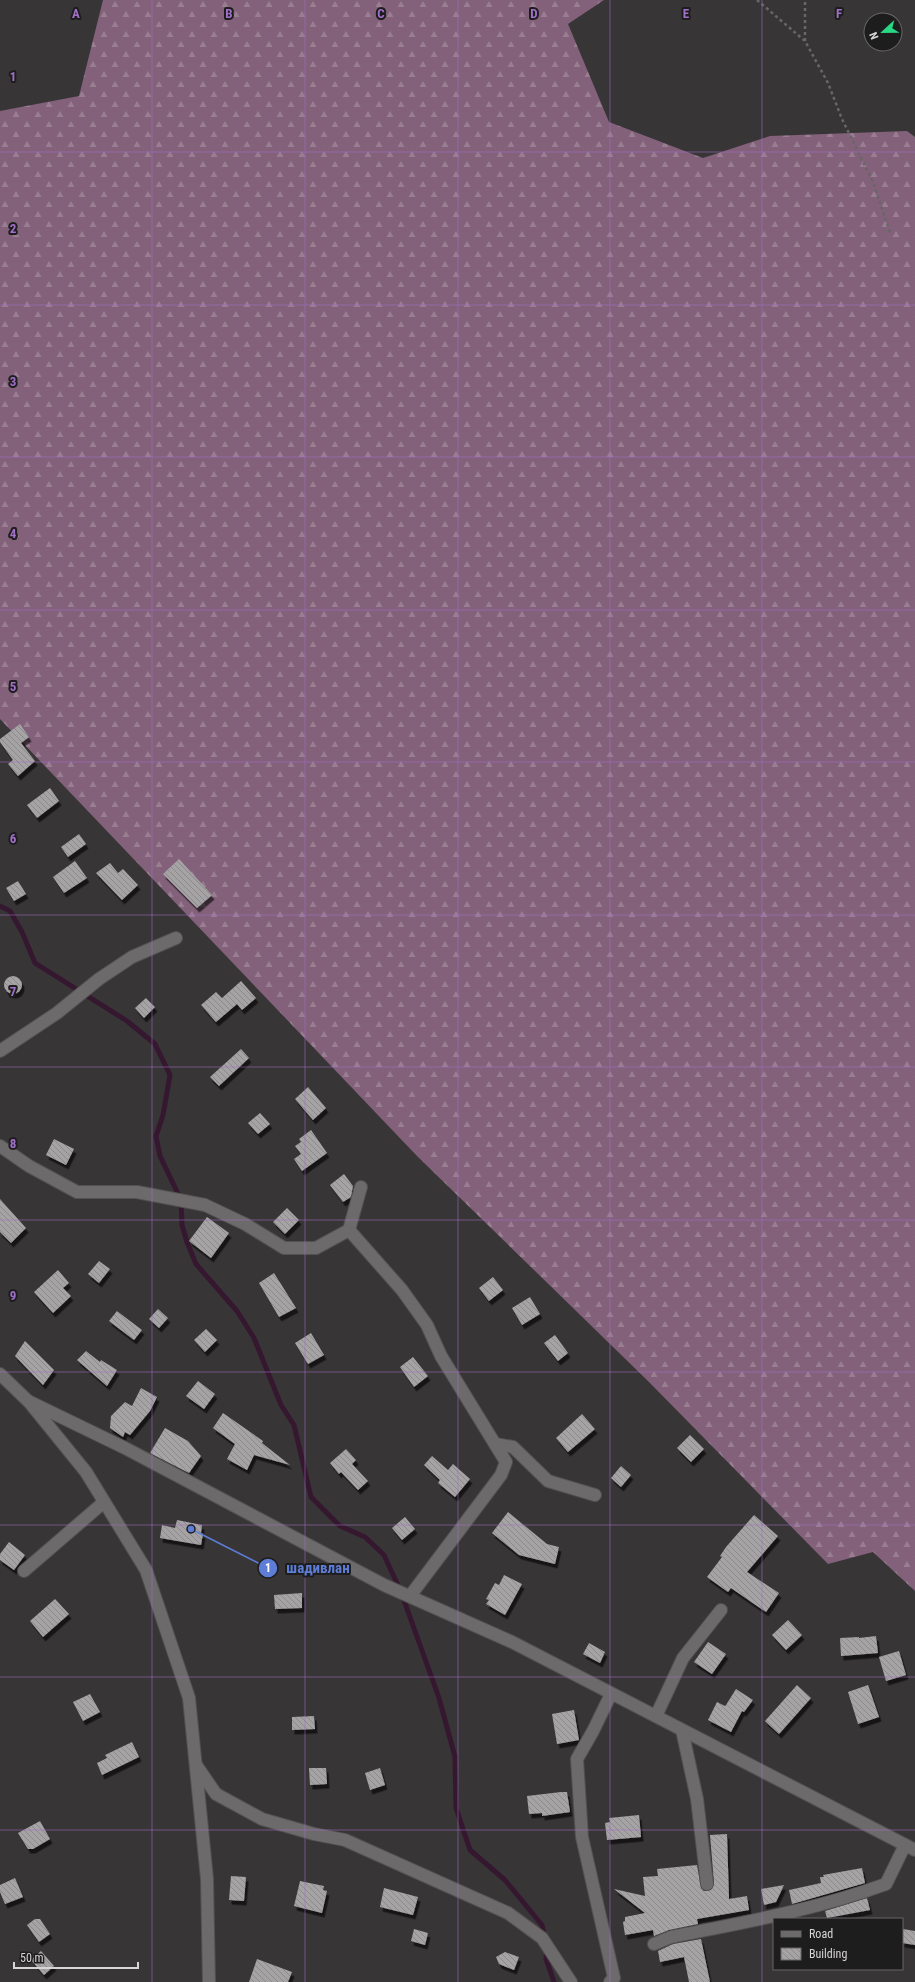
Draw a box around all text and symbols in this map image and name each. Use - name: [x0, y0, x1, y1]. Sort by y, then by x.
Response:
- text: A: [72, 6, 80, 21]
- text: B: [225, 6, 233, 21]
- text: C: [377, 6, 385, 21]
- text: D: [530, 6, 538, 21]
- text: E: [683, 6, 690, 21]
- text: F: [836, 6, 842, 21]
- north arrow: [863, 12, 903, 52]
- text: N: [867, 30, 881, 41]
- text: 1: [10, 69, 16, 84]
- text: 2: [10, 221, 17, 236]
- text: 3: [10, 374, 16, 389]
- text: 4: [10, 526, 17, 541]
- text: 5: [10, 679, 17, 694]
- text: 6: [10, 831, 17, 846]
- text: 7: [10, 984, 17, 999]
- text: 8: [10, 1136, 16, 1151]
- text: 9: [10, 1288, 16, 1303]
- callout: шадивлан: [258, 1554, 357, 1581]
- text: шадивлан: [286, 1559, 350, 1577]
- text: 1: [265, 1561, 271, 1575]
- legend: [773, 1918, 903, 1970]
- text: Road: [809, 1927, 833, 1941]
- scale bar: [14, 1944, 138, 1970]
- text: Building: [809, 1947, 847, 1961]
- text: 50 m: [20, 1951, 44, 1965]

